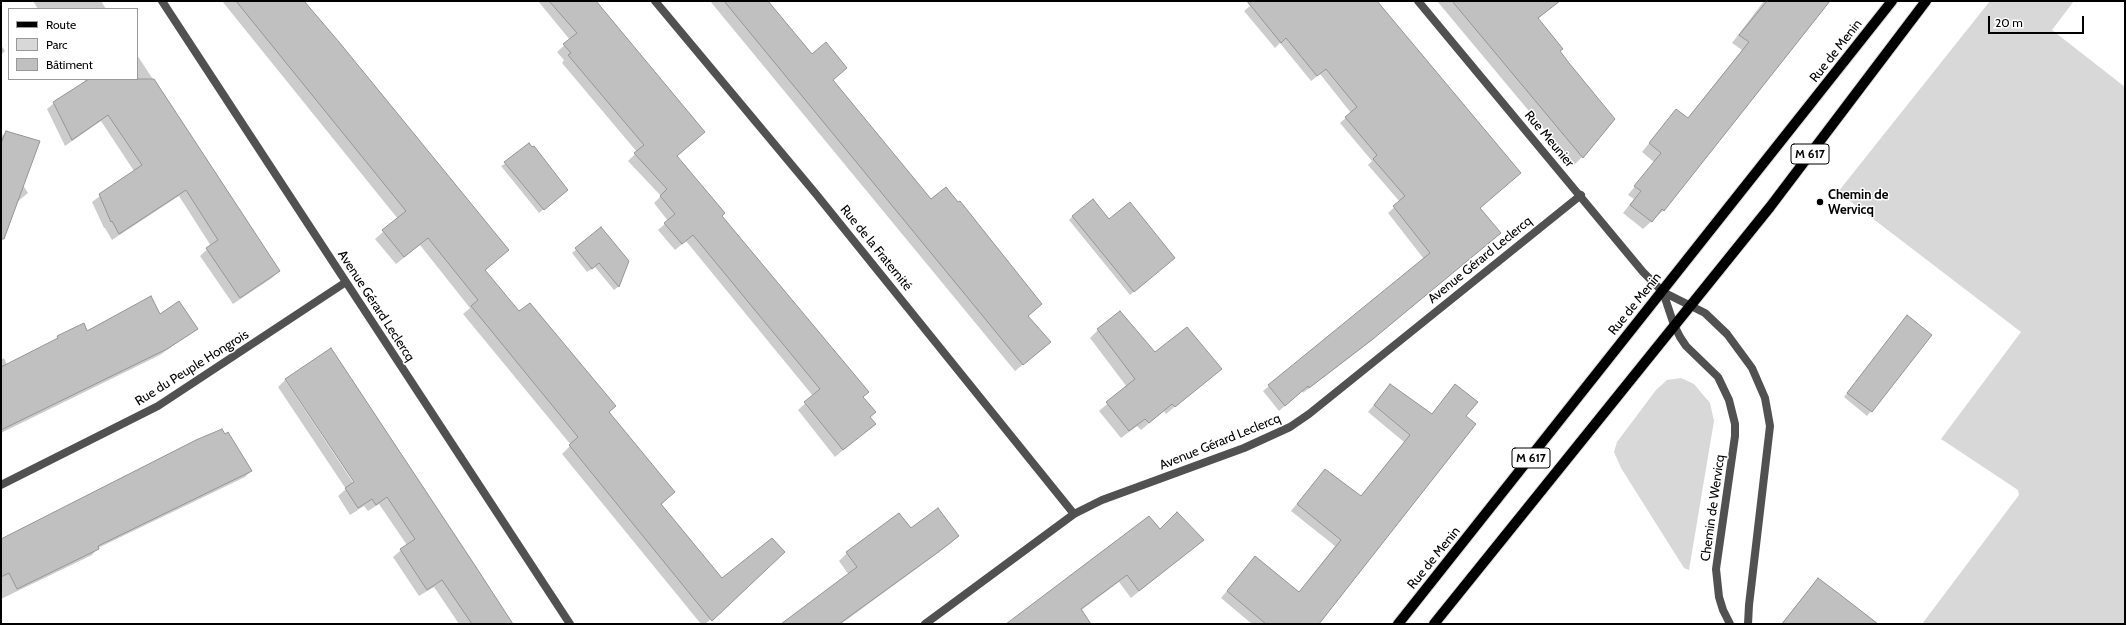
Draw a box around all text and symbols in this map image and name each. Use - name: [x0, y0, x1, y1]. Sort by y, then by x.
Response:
- legend: [8, 8, 138, 80]
- scale bar: [1990, 8, 2086, 34]
- text: 20 m: [1995, 15, 2023, 30]
- text: Route: [46, 17, 76, 32]
- street label: Rue de Menin: [1807, 17, 1865, 85]
- text: Parc: [46, 37, 68, 52]
- text: Bâtiment: [46, 57, 93, 72]
- street label: Rue Meunier: [1521, 108, 1577, 170]
- road number: M 617: [1791, 144, 1829, 164]
- place label: Chemin de Wervicq: [1828, 187, 1888, 218]
- marker: Chemin de Wervicq: [1815, 197, 1825, 207]
- street label: Rue de la Fraternité: [837, 202, 915, 294]
- street label: Avenue Gérard Leclercq: [1425, 213, 1535, 307]
- street label: Avenue Gérard Leclercq: [334, 247, 418, 365]
- street label: Rue de Menin: [1605, 270, 1665, 338]
- street label: Rue du Peuple Hongrois: [132, 327, 252, 409]
- street label: Avenue Gérard Leclercq: [1157, 411, 1283, 473]
- road number: M 617: [1512, 448, 1550, 468]
- street label: Chemin de Wervicq: [1698, 454, 1728, 562]
- street label: Rue de Menin: [1404, 524, 1464, 592]

